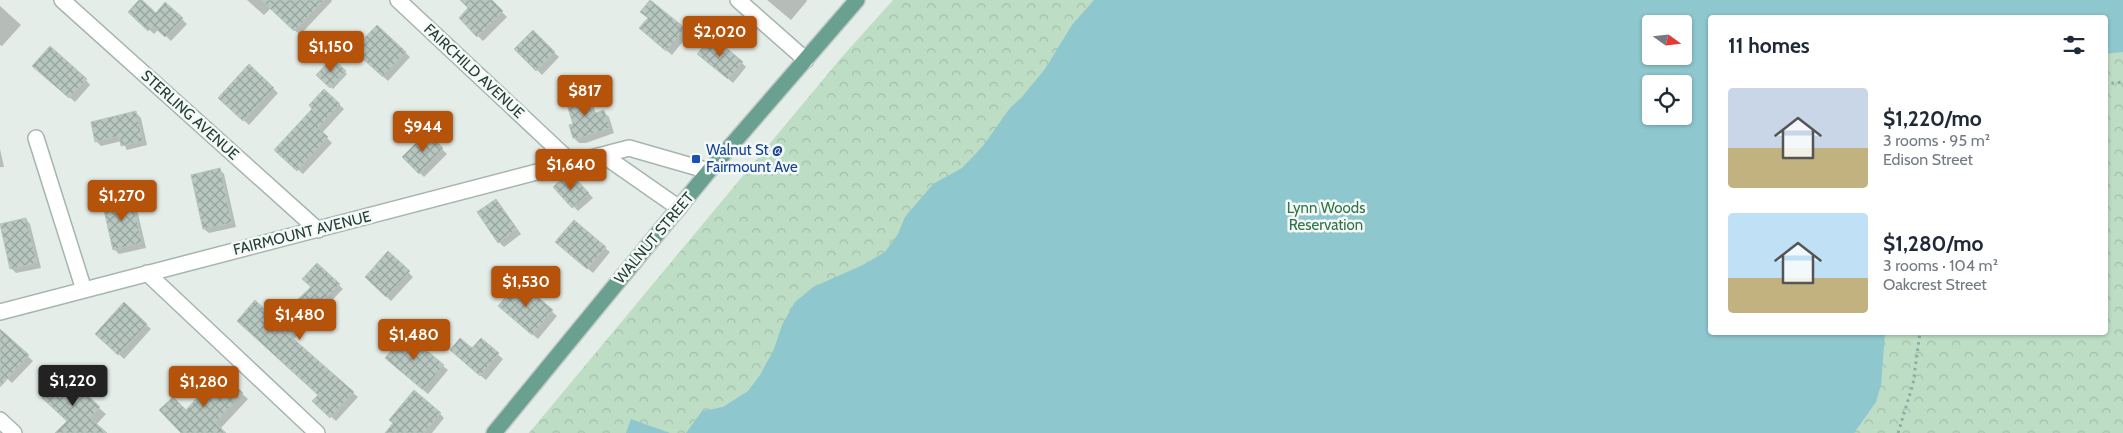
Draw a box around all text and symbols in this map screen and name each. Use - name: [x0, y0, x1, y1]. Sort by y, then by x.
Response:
- pin: $2,020: [679, 15, 761, 58]
- north arrow: [1642, 15, 1692, 65]
- map controls: [1642, 15, 1692, 125]
- street label: FAIRCHILD AVENUE: [420, 20, 528, 122]
- text: $2,020: [694, 22, 746, 41]
- pin: $1,150: [290, 30, 372, 73]
- icon: filters: [2060, 31, 2088, 59]
- text: 11 homes: [1728, 33, 1810, 58]
- text: $1,150: [309, 37, 353, 56]
- street label: STERLING AVENUE: [137, 66, 243, 164]
- pin: $817: [555, 74, 615, 117]
- button: locate: [1642, 75, 1692, 125]
- text: $817: [568, 81, 602, 100]
- text: $1,220/mo: [1883, 106, 1982, 131]
- icon: home: [1768, 108, 1828, 168]
- pin: $944: [393, 110, 453, 153]
- text: $944: [404, 117, 442, 136]
- text: 3 rooms · 95 m²: [1883, 131, 1990, 150]
- place label: Walnut St @ Fairmount Ave: [706, 141, 798, 176]
- pin: $1,640: [530, 148, 612, 191]
- text: Edison Street: [1883, 150, 1973, 169]
- marker: Walnut St @ Fairmount Ave: [690, 153, 702, 165]
- text: $1,640: [546, 155, 596, 174]
- pin: $1,270: [81, 180, 163, 222]
- text: $1,270: [99, 186, 145, 205]
- street label: WALNUT STREET: [611, 189, 697, 287]
- park label: Lynn Woods Reservation: [1287, 199, 1365, 234]
- street label: FAIRMOUNT AVENUE: [231, 207, 373, 259]
- text: $1,280/mo: [1883, 231, 1983, 256]
- icon: home: [1768, 233, 1828, 293]
- text: 3 rooms · 104 m²: [1883, 256, 1998, 275]
- pin: $1,530: [485, 266, 567, 308]
- text: $1,530: [502, 272, 550, 291]
- text: Oakcrest Street: [1883, 275, 1987, 294]
- pin: $1,480: [259, 298, 341, 341]
- text: $1,480: [275, 305, 325, 324]
- pin: $1,480: [373, 318, 455, 361]
- text: $1,480: [389, 325, 439, 344]
- pin: $1,220: [32, 364, 114, 407]
- pin: $1,280: [163, 366, 245, 408]
- text: $1,220: [49, 371, 97, 390]
- text: $1,280: [180, 372, 228, 391]

